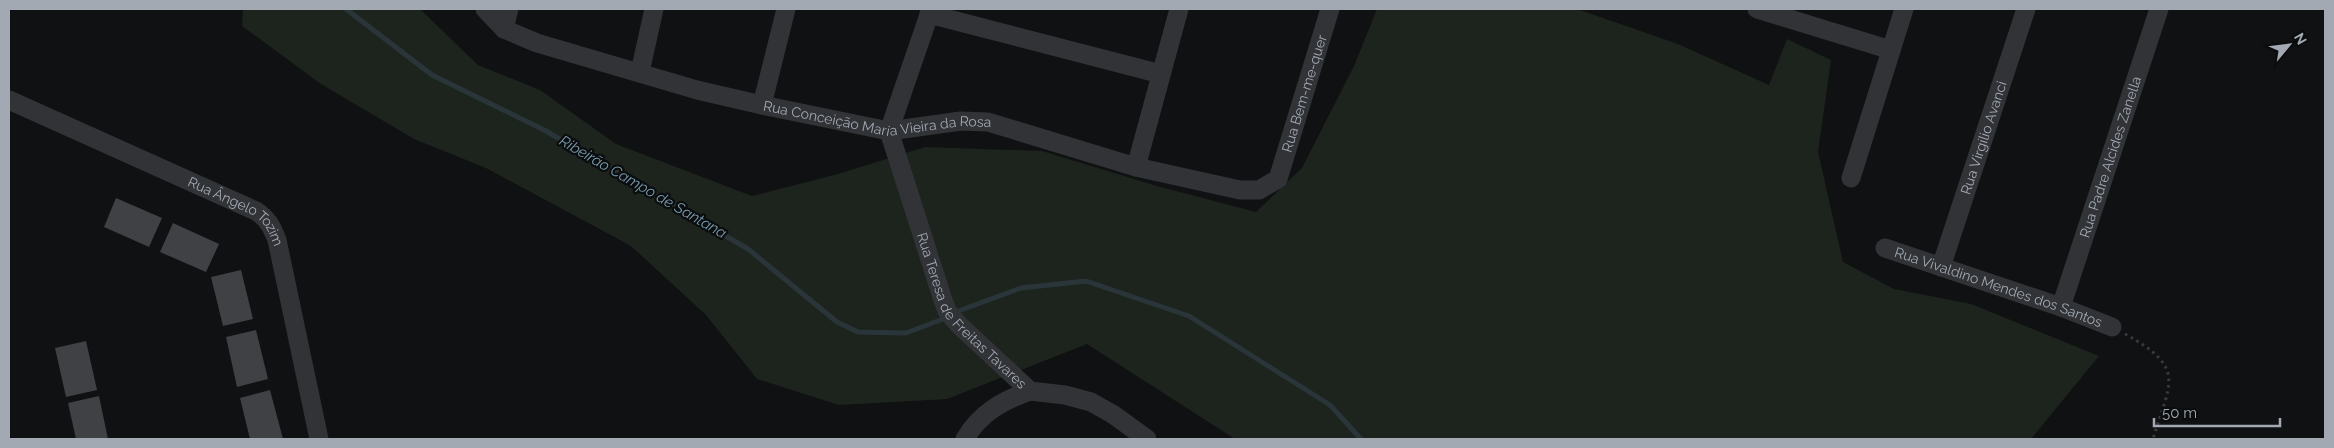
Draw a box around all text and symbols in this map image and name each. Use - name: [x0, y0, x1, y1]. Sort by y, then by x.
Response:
- north arrow: [2264, 20, 2314, 70]
- text: N: [2291, 30, 2310, 47]
- street label: Rua Bem-me-quer: [1279, 33, 1330, 154]
- street label: Rua Padre Alcides Zanella: [2076, 74, 2144, 240]
- street label: Rua Virgílio Avanci: [1957, 79, 2010, 197]
- street label: Rua Conceição Maria Vieira da Rosa: [762, 97, 992, 139]
- water label: Ribeirão Campo de Santana: [556, 132, 730, 242]
- street label: Rua Ângelo Tozim: [185, 173, 287, 248]
- street label: Rua Teresa de Freitas Tavares: [914, 231, 1030, 392]
- street label: Rua Vivaldino Mendes dos Santos: [1893, 244, 2105, 330]
- scale bar: [2154, 396, 2280, 428]
- text: 50 m: [2162, 404, 2197, 422]

